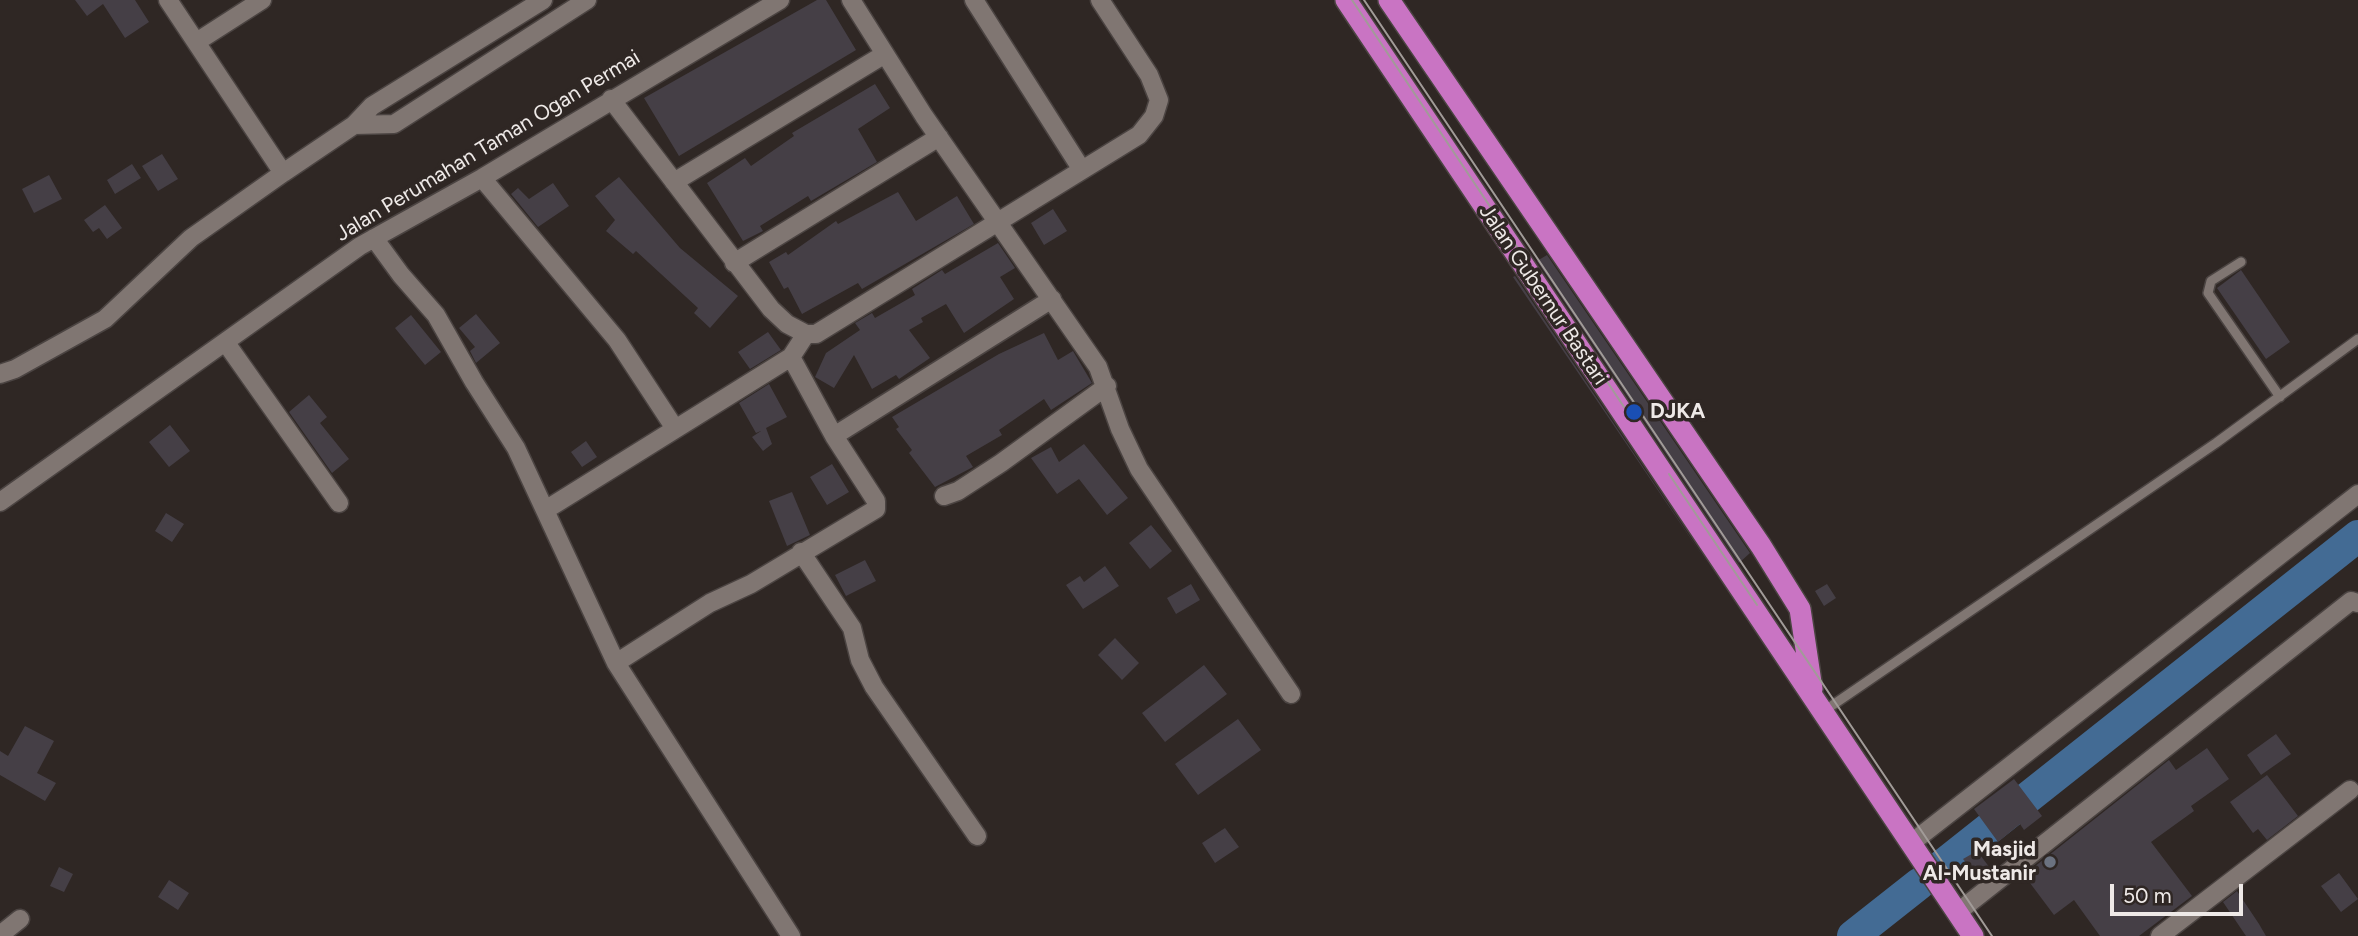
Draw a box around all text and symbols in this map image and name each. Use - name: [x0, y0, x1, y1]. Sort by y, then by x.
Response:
- street label: Jalan Perumahan Taman Ogan Permai: [331, 45, 645, 247]
- street label: Jalan Gubernur Bastari: [1473, 200, 1613, 390]
- place label: DJKA: [1650, 399, 1705, 425]
- marker: DJKA: [1624, 402, 1644, 422]
- place label: Masjid Al-Mustanir: [1923, 837, 2036, 887]
- marker: Masjid Al-Mustanir: [2042, 854, 2058, 870]
- scale bar: [2113, 870, 2246, 914]
- text: 50 m: [2123, 883, 2172, 908]

